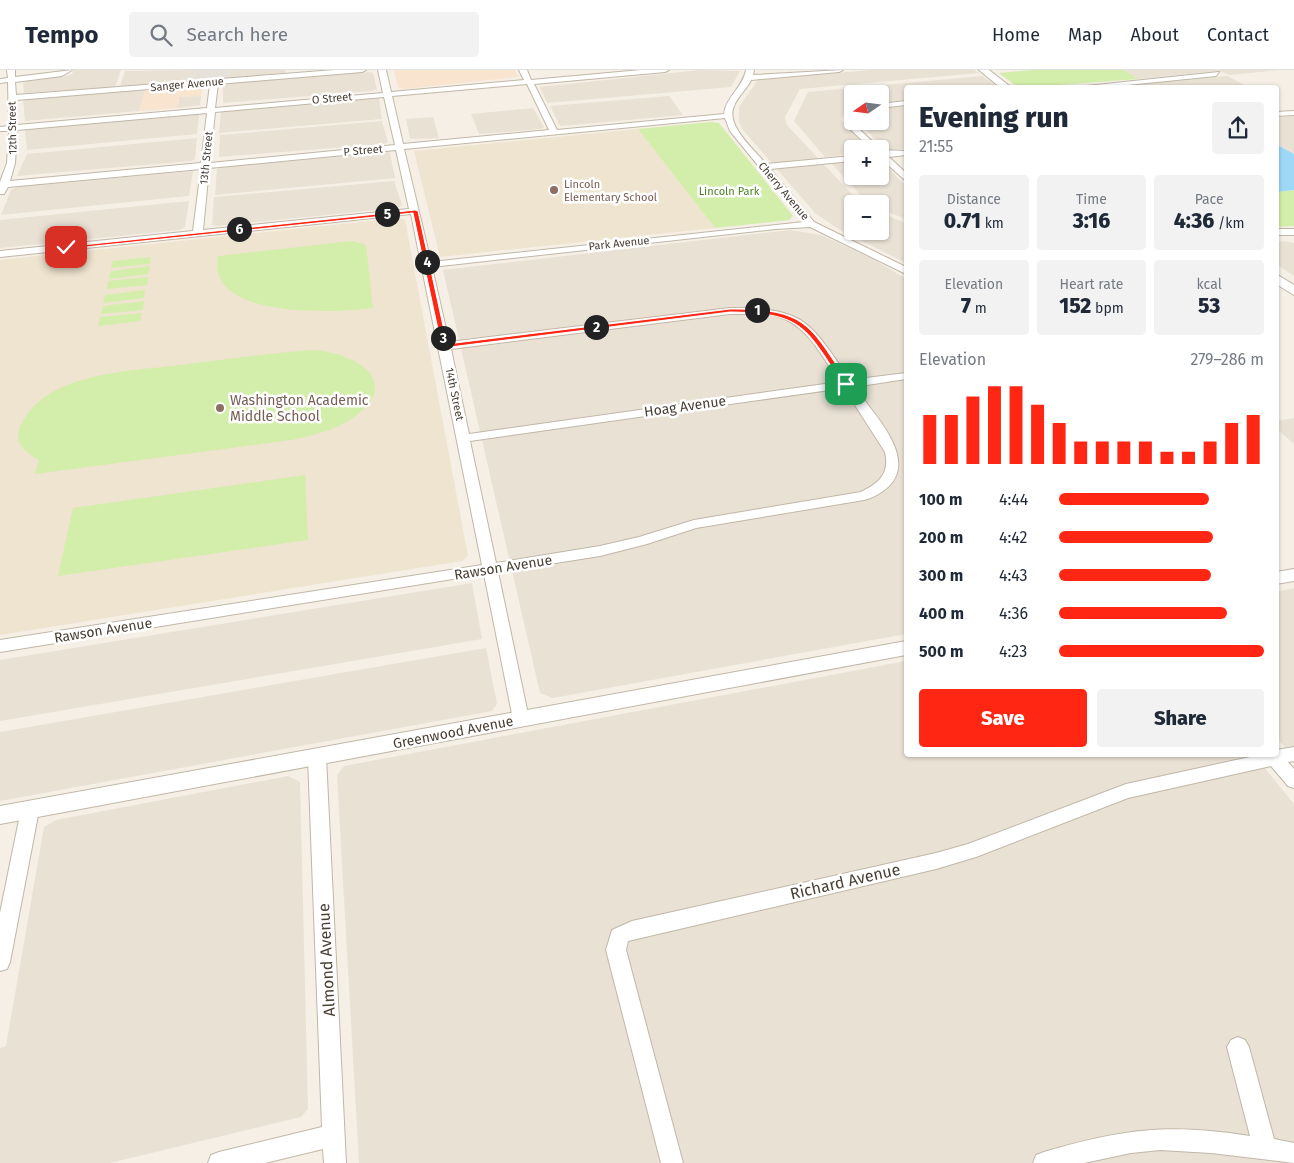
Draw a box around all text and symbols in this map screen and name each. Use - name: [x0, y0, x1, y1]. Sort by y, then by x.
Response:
- search box: [129, 12, 479, 57]
- text: Tempo: [25, 21, 99, 49]
- icon: search: [147, 21, 175, 49]
- text: Search here: [187, 23, 288, 46]
- text: Home: [992, 24, 1040, 46]
- text: Map: [1068, 24, 1102, 46]
- text: About: [1130, 24, 1179, 46]
- text: Contact: [1207, 24, 1269, 46]
- street label: Sanger Avenue: [150, 75, 224, 94]
- north arrow: [844, 85, 889, 130]
- map controls: [844, 85, 889, 240]
- street label: O Street: [311, 90, 353, 107]
- street label: 12th Street: [6, 101, 19, 155]
- text: Evening run: [919, 101, 1069, 134]
- button: share: [1212, 102, 1264, 154]
- street label: 13th Street: [197, 131, 216, 185]
- text: 21:55: [919, 137, 953, 156]
- button: +: [844, 140, 889, 185]
- street label: P Street: [343, 142, 383, 159]
- street label: Cherry Avenue: [756, 160, 812, 223]
- place label: Lincoln Elementary School: [564, 178, 657, 204]
- marker: Lincoln Elementary School: [548, 184, 560, 196]
- park label: Lincoln Park: [699, 185, 760, 198]
- text: Distance: [947, 191, 1001, 208]
- text: Time: [1076, 191, 1107, 208]
- text: Pace: [1195, 191, 1224, 208]
- button: −: [844, 195, 889, 240]
- pin: 5: [374, 202, 400, 226]
- text: 5: [384, 206, 391, 223]
- text: 0.71: [944, 208, 981, 234]
- text: 3:16: [1073, 208, 1110, 234]
- text: 4:36: [1174, 208, 1214, 234]
- text: km: [981, 215, 1004, 232]
- text: /km: [1214, 215, 1245, 232]
- pin: 6: [226, 216, 252, 242]
- text: 6: [236, 221, 243, 238]
- pin: [45, 226, 87, 268]
- icon: check: [52, 233, 80, 261]
- street label: Park Avenue: [588, 234, 650, 253]
- pin: 4: [414, 250, 440, 274]
- text: 4: [424, 254, 431, 271]
- text: Elevation: [944, 276, 1003, 293]
- text: Heart rate: [1060, 276, 1123, 293]
- text: kcal: [1197, 276, 1222, 293]
- text: 7: [961, 293, 971, 319]
- text: 152: [1059, 293, 1091, 319]
- text: 53: [1198, 293, 1220, 319]
- pin: 1: [744, 298, 770, 322]
- text: m: [971, 300, 987, 317]
- text: bpm: [1091, 300, 1124, 317]
- text: 1: [754, 302, 761, 319]
- pin: 2: [584, 314, 608, 340]
- text: 2: [593, 319, 600, 336]
- pin: 3: [430, 326, 456, 350]
- text: 3: [440, 330, 447, 347]
- text: Elevation: [919, 350, 986, 369]
- text: 279–286 m: [1190, 350, 1264, 369]
- pin: [825, 363, 867, 405]
- street label: 14th Street: [443, 366, 466, 422]
- icon: arrive: [832, 370, 860, 398]
- place label: Washington Academic Middle School: [230, 392, 369, 425]
- street label: Hoag Avenue: [643, 392, 727, 421]
- marker: Washington Academic Middle School: [214, 402, 226, 414]
- text: 100 m: [919, 490, 962, 509]
- text: 4:44: [999, 490, 1028, 509]
- text: 200 m: [919, 528, 963, 547]
- text: 4:42: [999, 528, 1027, 547]
- street label: Rawson Avenue: [453, 551, 553, 584]
- text: 300 m: [919, 566, 963, 585]
- text: 4:43: [999, 566, 1028, 585]
- text: 400 m: [919, 604, 964, 623]
- text: 4:36: [999, 604, 1028, 623]
- street label: Rawson Avenue: [53, 614, 153, 647]
- text: 500 m: [919, 642, 964, 661]
- text: 4:23: [999, 642, 1027, 661]
- button: Save: [919, 689, 1087, 747]
- button: Share: [1097, 689, 1264, 747]
- street label: Greenwood Avenue: [391, 712, 515, 752]
- street label: Richard Avenue: [788, 860, 902, 903]
- street label: Almond Avenue: [314, 903, 339, 1017]

